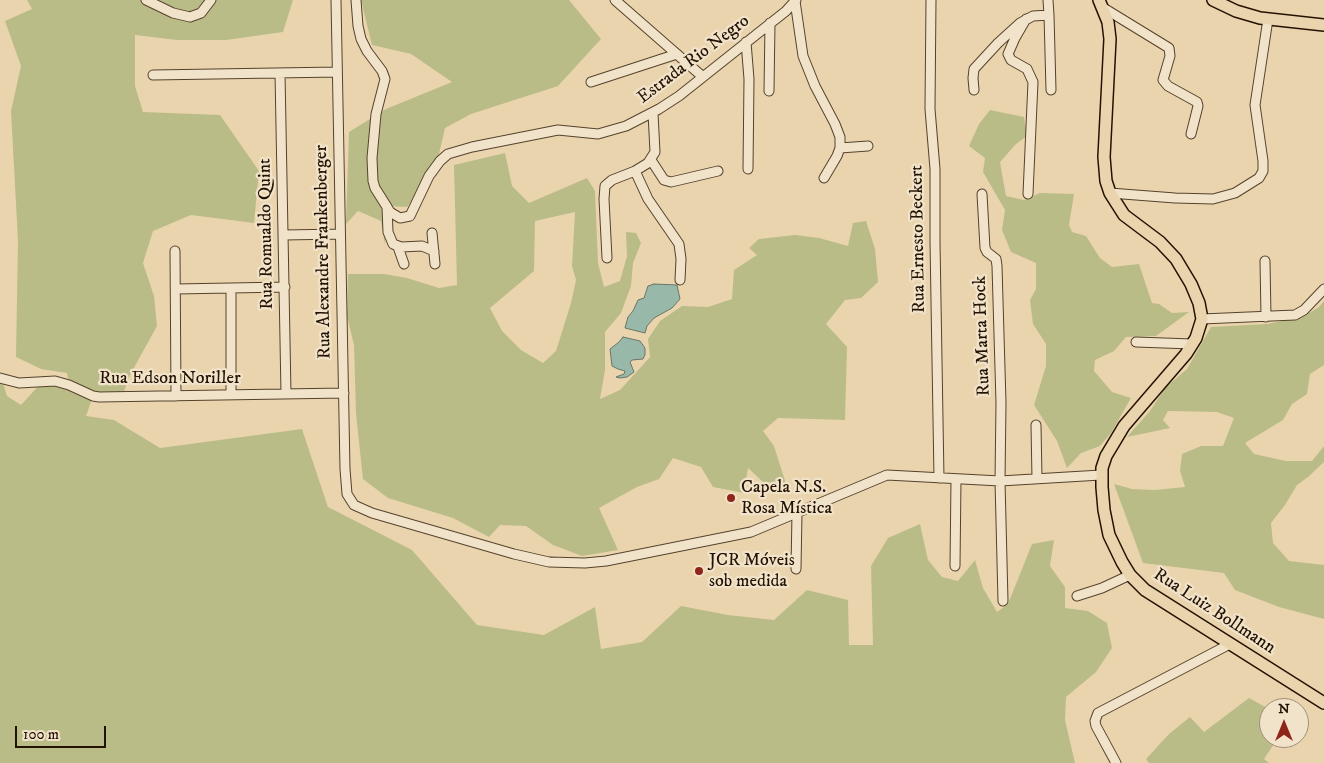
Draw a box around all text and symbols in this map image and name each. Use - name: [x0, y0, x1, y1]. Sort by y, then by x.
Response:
- street label: Estrada Rio Negro: [634, 11, 754, 109]
- street label: Rua Alexandre Frankenberger: [311, 145, 337, 359]
- street label: Rua Romualdo Quint: [255, 158, 279, 310]
- street label: Rua Ernesto Beckert: [907, 165, 931, 313]
- street label: Rua Marta Hock: [970, 275, 996, 397]
- street label: Rua Edson Noriller: [99, 368, 241, 390]
- place label: Capela N.S. Rosa Mística: [741, 477, 832, 520]
- marker: Capela N.S. Rosa Mística: [725, 492, 737, 504]
- place label: JCR Móveis sob medida: [709, 550, 795, 592]
- marker: JCR Móveis sob medida: [693, 565, 705, 577]
- street label: Rua Luiz Bollmann: [1149, 565, 1279, 659]
- north arrow: [1259, 698, 1309, 748]
- text: N: [1278, 700, 1290, 718]
- scale bar: [18, 716, 109, 748]
- text: 100 m: [23, 725, 59, 744]

